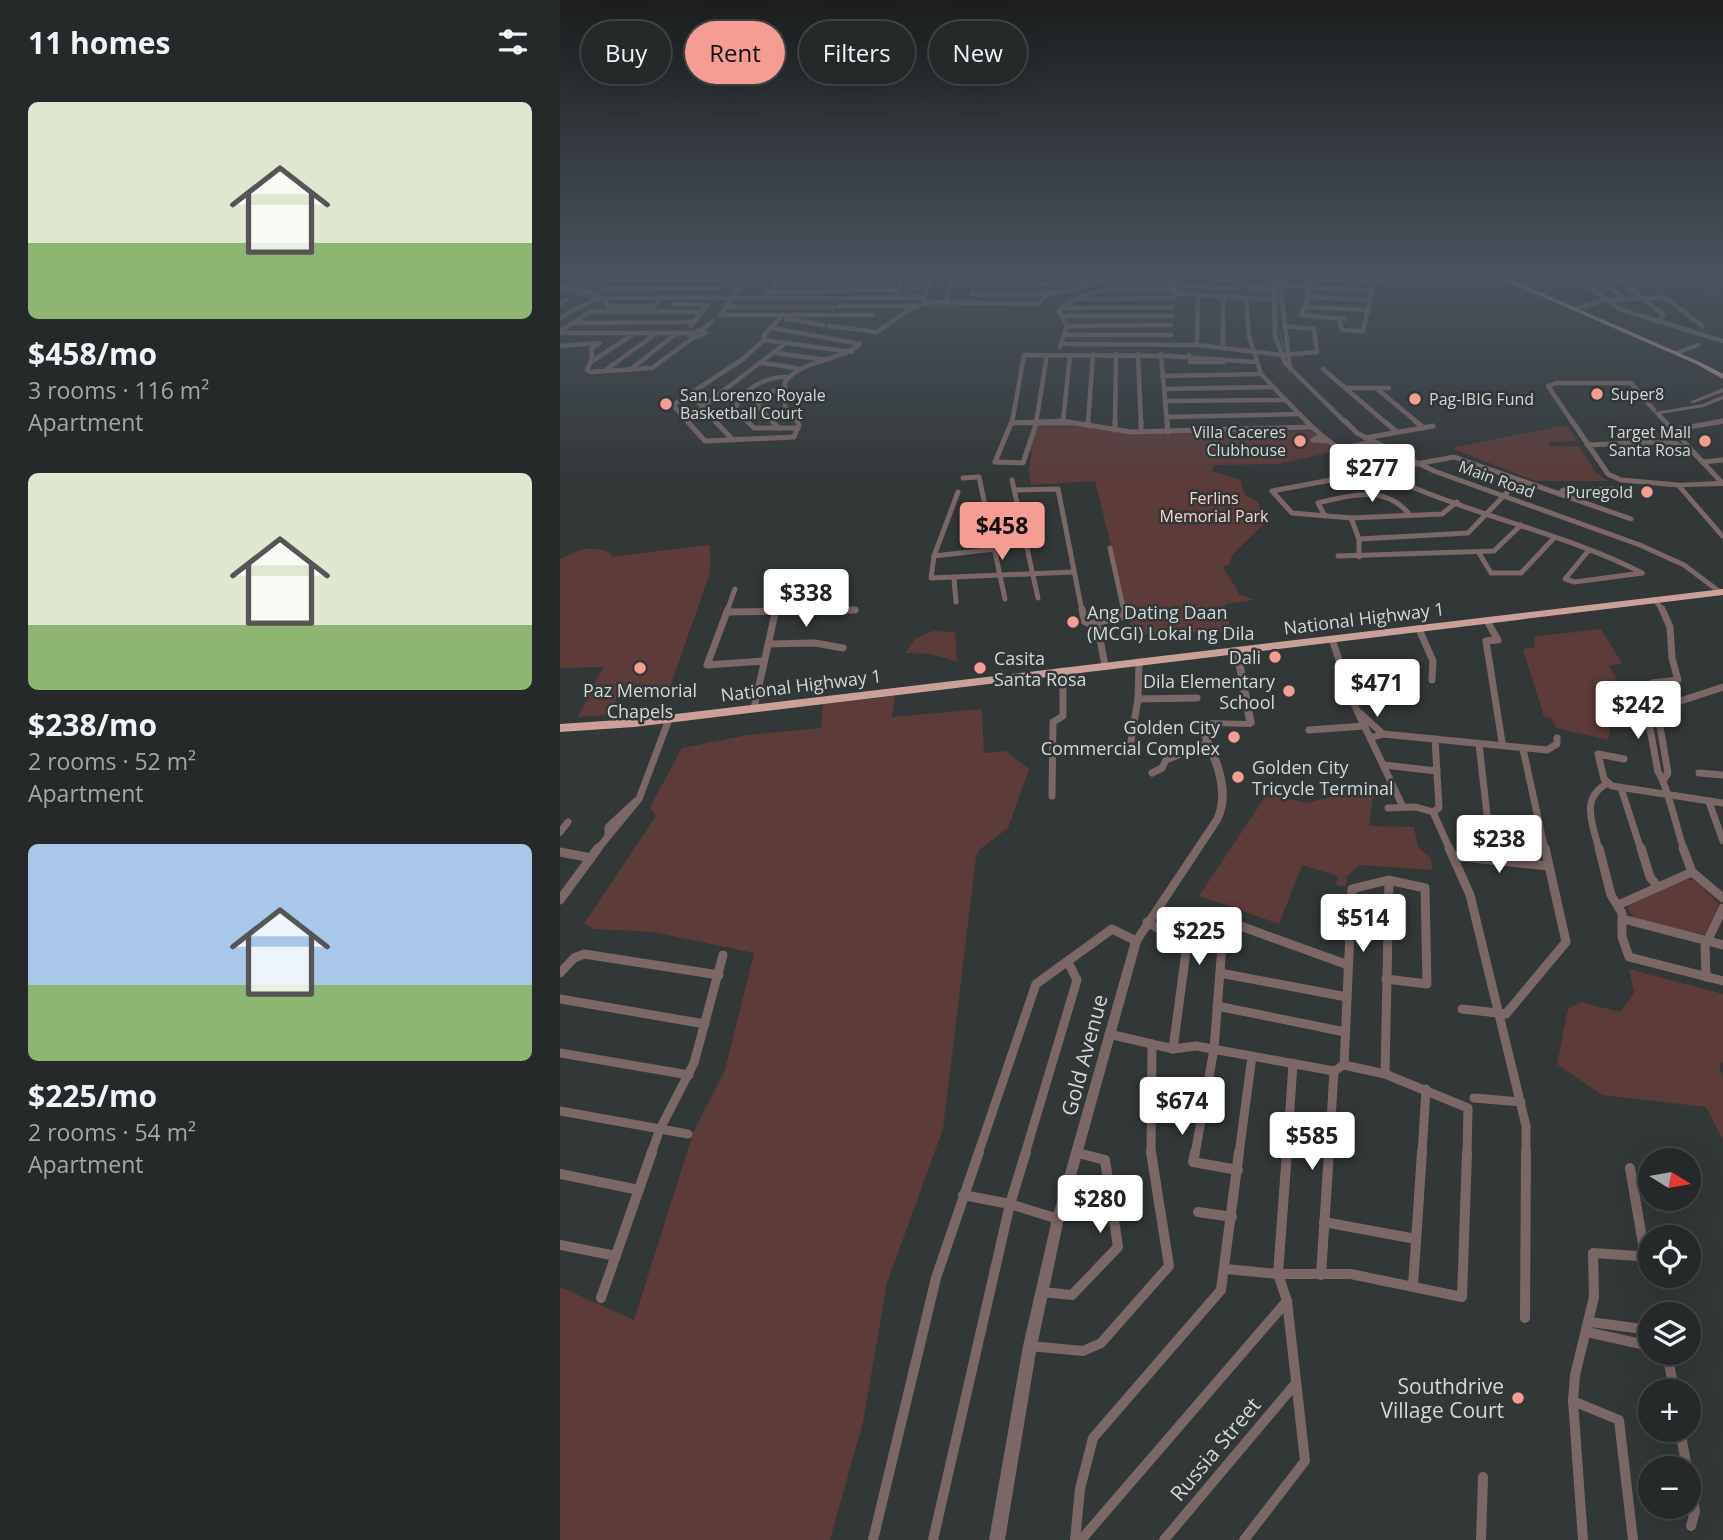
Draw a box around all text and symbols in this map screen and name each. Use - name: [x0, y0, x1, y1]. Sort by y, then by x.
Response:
- chip: Buy: [581, 21, 671, 84]
- chip: Rent: [685, 21, 785, 84]
- chip: Filters: [799, 21, 915, 84]
- chip: New: [929, 21, 1027, 84]
- text: 11 homes: [28, 22, 171, 63]
- icon: filters: [494, 23, 532, 61]
- icon: home: [217, 147, 343, 273]
- text: $458/mo: [28, 333, 157, 374]
- text: 3 rooms · 116 m²: [28, 374, 209, 406]
- place label: Super8: [1611, 383, 1664, 405]
- place label: San Lorenzo Royale Basketball Court: [680, 384, 826, 424]
- marker: Super8: [1589, 386, 1605, 402]
- place label: Pag-IBIG Fund: [1429, 388, 1534, 410]
- marker: Pag-IBIG Fund: [1407, 391, 1423, 407]
- marker: San Lorenzo Royale Basketball Court: [658, 396, 674, 412]
- text: Apartment: [28, 406, 144, 438]
- place label: Villa Caceres Clubhouse: [1193, 421, 1286, 461]
- place label: Target Mall Santa Rosa: [1608, 421, 1691, 461]
- marker: Villa Caceres Clubhouse: [1292, 433, 1308, 449]
- marker: Target Mall Santa Rosa: [1697, 433, 1713, 449]
- pin: $277: [1331, 444, 1413, 504]
- text: $277: [1346, 451, 1398, 483]
- street label: Main Road: [1456, 455, 1538, 503]
- place label: Puregold: [1566, 481, 1633, 503]
- marker: Puregold: [1639, 484, 1655, 500]
- park label: Ferlins Memorial Park: [1160, 487, 1269, 527]
- pin: $458: [961, 503, 1043, 562]
- text: $458: [976, 509, 1028, 541]
- icon: home: [217, 518, 343, 644]
- pin: $338: [765, 570, 847, 629]
- text: $338: [780, 576, 832, 608]
- street label: National Highway 1: [1282, 596, 1446, 640]
- place label: Ang Dating Daan (MCGI) Lokal ng Dila: [1087, 600, 1254, 645]
- marker: Ang Dating Daan (MCGI) Lokal ng Dila: [1065, 614, 1081, 630]
- place label: Dali: [1229, 645, 1261, 669]
- place label: Casita Santa Rosa: [994, 646, 1087, 691]
- marker: Dali: [1267, 649, 1283, 665]
- marker: Paz Memorial Chapels: [632, 660, 648, 676]
- marker: Casita Santa Rosa: [972, 660, 988, 676]
- pin: $471: [1336, 660, 1418, 719]
- street label: National Highway 1: [719, 663, 883, 707]
- text: $471: [1351, 666, 1403, 698]
- place label: Dila Elementary School: [1143, 669, 1276, 714]
- place label: Paz Memorial Chapels: [583, 678, 697, 723]
- pin: $242: [1597, 682, 1679, 741]
- marker: Dila Elementary School: [1281, 683, 1297, 699]
- text: $242: [1612, 688, 1664, 720]
- text: $238/mo: [28, 704, 157, 745]
- place label: Golden City Commercial Complex: [1041, 715, 1221, 760]
- marker: Golden City Commercial Complex: [1226, 729, 1242, 745]
- text: 2 rooms · 52 m²: [28, 745, 196, 777]
- place label: Golden City Tricycle Terminal: [1252, 755, 1394, 800]
- marker: Golden City Tricycle Terminal: [1230, 769, 1246, 785]
- text: Apartment: [28, 777, 144, 809]
- pin: $238: [1458, 816, 1540, 875]
- text: $238: [1473, 822, 1525, 854]
- icon: home: [217, 889, 343, 1015]
- pin: $514: [1322, 894, 1404, 954]
- text: $514: [1337, 901, 1389, 933]
- pin: $225: [1158, 908, 1240, 967]
- text: $225: [1173, 914, 1225, 946]
- street label: Gold Avenue: [1054, 991, 1114, 1119]
- text: $225/mo: [28, 1075, 157, 1116]
- pin: $674: [1141, 1078, 1223, 1137]
- text: $674: [1156, 1084, 1208, 1116]
- pin: $585: [1271, 1112, 1353, 1172]
- text: 2 rooms · 54 m²: [28, 1116, 196, 1148]
- text: $585: [1286, 1119, 1338, 1151]
- text: Apartment: [28, 1148, 144, 1180]
- north arrow: [1638, 1148, 1701, 1211]
- map controls: [1638, 1148, 1701, 1519]
- pin: $280: [1059, 1176, 1141, 1235]
- text: $280: [1074, 1182, 1126, 1214]
- button: locate: [1638, 1225, 1701, 1288]
- button: layers: [1638, 1302, 1701, 1365]
- place label: Southdrive Village Court: [1380, 1372, 1504, 1424]
- button: +: [1638, 1379, 1701, 1442]
- marker: Southdrive Village Court: [1510, 1390, 1526, 1406]
- street label: Russia Street: [1163, 1391, 1267, 1507]
- button: −: [1638, 1456, 1701, 1519]

